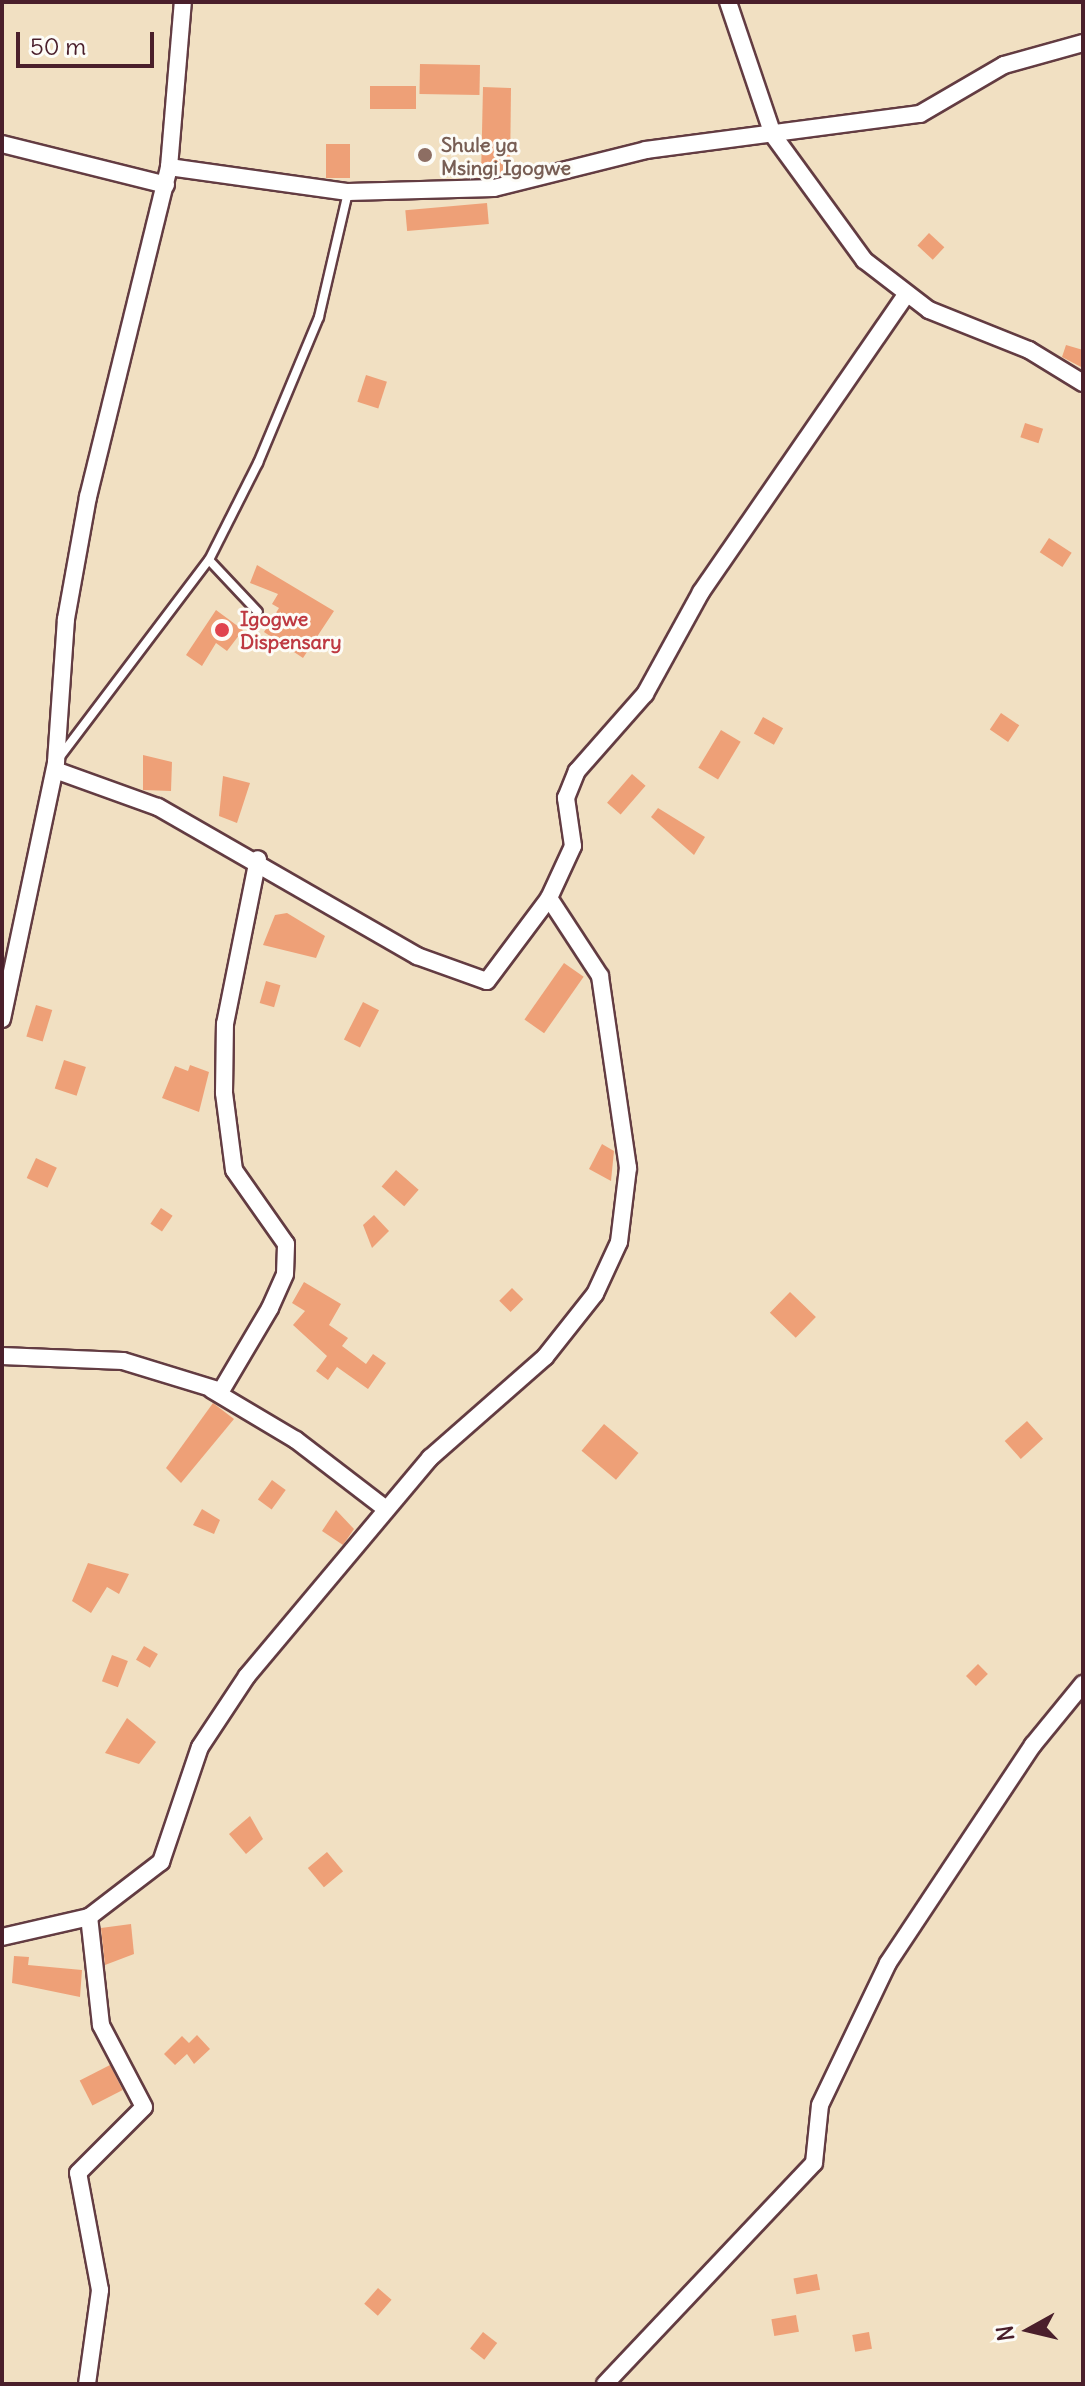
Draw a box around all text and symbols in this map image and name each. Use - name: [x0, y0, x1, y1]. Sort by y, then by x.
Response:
- scale bar: [20, 16, 158, 66]
- text: 50 m: [30, 31, 86, 61]
- place label: Shule ya Msingi Igogwe: [441, 132, 571, 179]
- marker: Shule ya Msingi Igogwe: [416, 146, 434, 164]
- place label: Igogwe Dispensary: [240, 606, 342, 653]
- marker: Igogwe Dispensary: [211, 619, 233, 641]
- north arrow: [989, 2290, 1069, 2370]
- text: N: [990, 2324, 1020, 2343]

